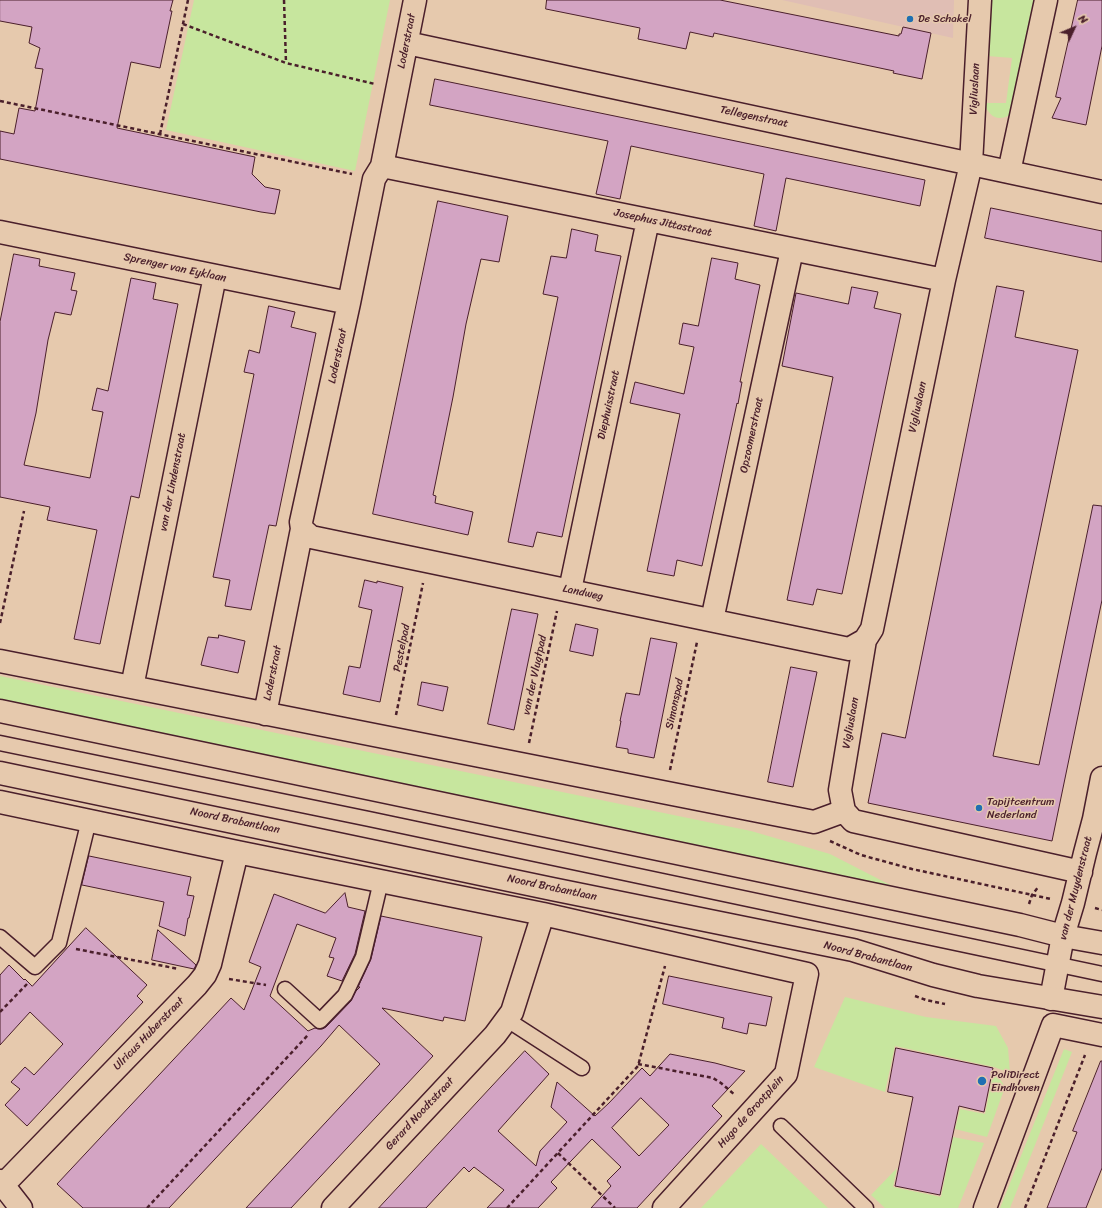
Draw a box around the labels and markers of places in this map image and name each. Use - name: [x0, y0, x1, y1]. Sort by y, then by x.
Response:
- place label: De Schakel: [918, 12, 971, 26]
- marker: De Schakel: [905, 14, 915, 24]
- place label: Tapijtcentrum Nederland: [987, 795, 1055, 821]
- marker: Tapijtcentrum Nederland: [974, 803, 984, 813]
- place label: PoliDirect Eindhoven: [991, 1068, 1040, 1094]
- marker: PoliDirect Eindhoven: [976, 1075, 988, 1087]

